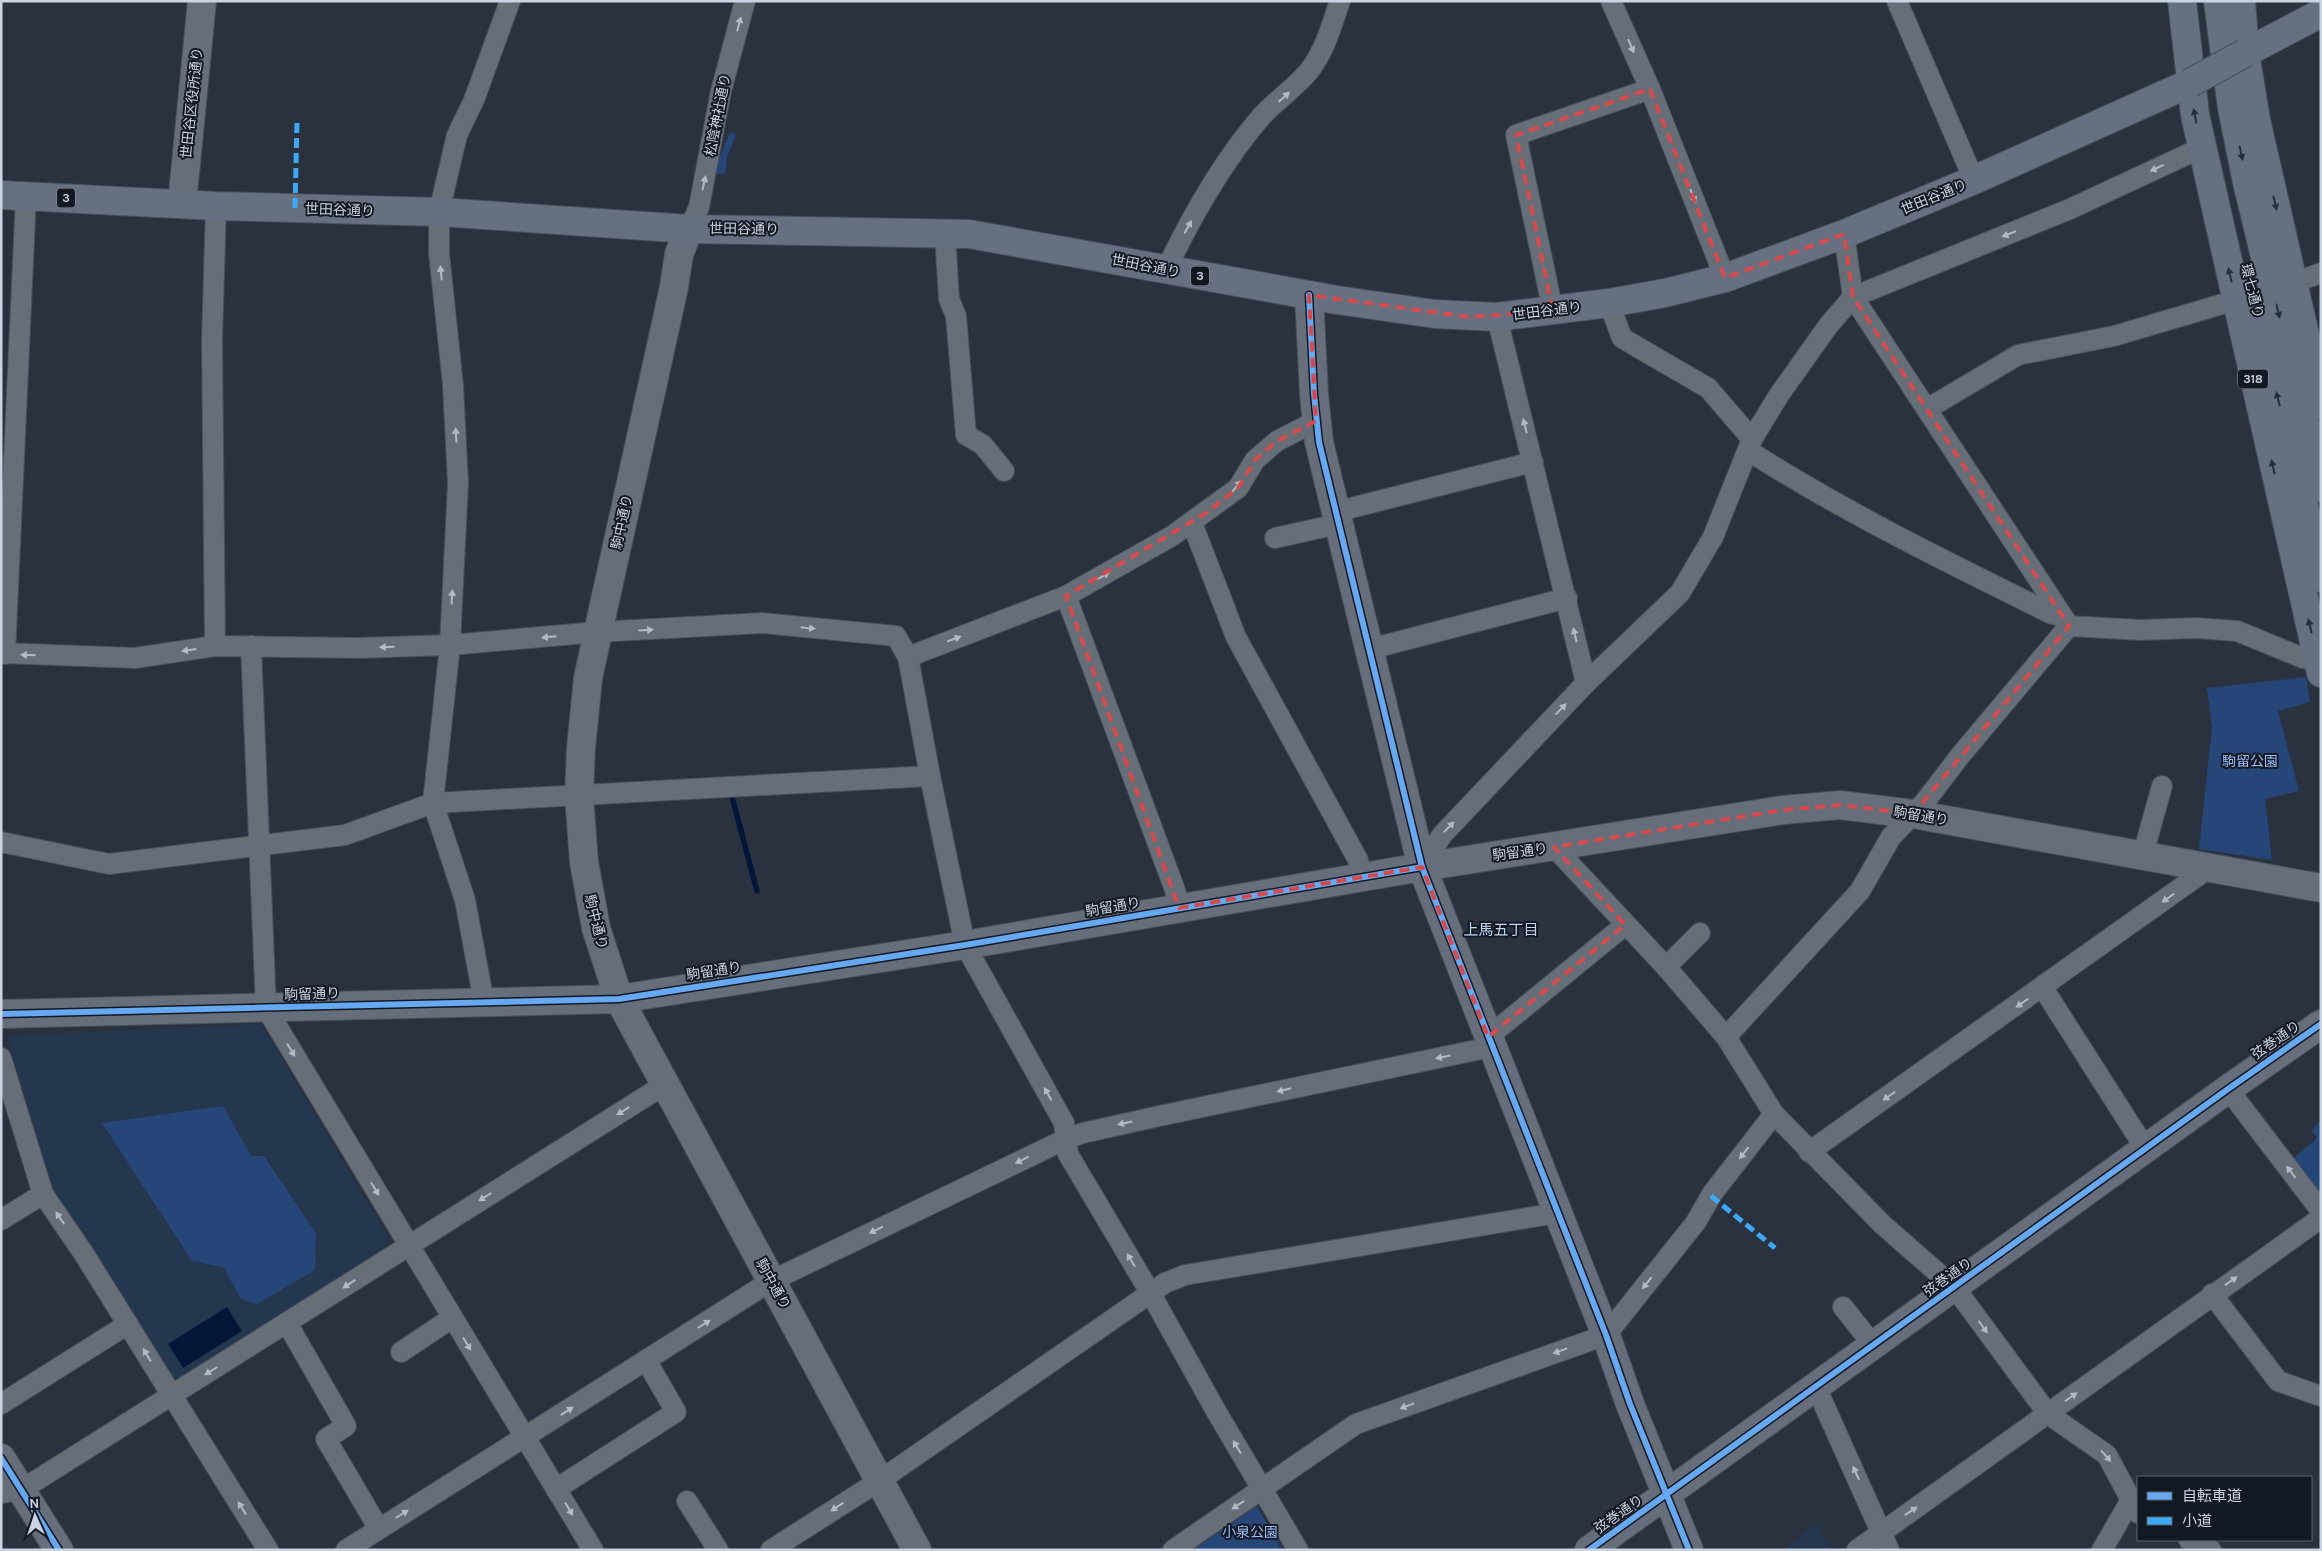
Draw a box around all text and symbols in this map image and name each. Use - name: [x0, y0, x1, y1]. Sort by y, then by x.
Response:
- one-way arrow: [735, 17, 743, 32]
- one-way arrow: [1628, 39, 1636, 53]
- street label: 世田谷区役所通り: [178, 46, 206, 160]
- street label: 松陰神社通り: [702, 72, 734, 158]
- one-way arrow: [1278, 91, 1290, 103]
- one-way arrow: [2191, 108, 2199, 124]
- one-way arrow: [2238, 146, 2246, 162]
- one-way arrow: [2150, 165, 2164, 173]
- one-way arrow: [700, 175, 708, 190]
- street label: 世田谷通り: [1898, 176, 1970, 218]
- road number: 3: [57, 188, 75, 208]
- one-way arrow: [1689, 189, 1697, 203]
- one-way arrow: [2271, 196, 2279, 211]
- street label: 世田谷通り: [305, 200, 375, 220]
- street label: 世田谷通り: [709, 220, 779, 238]
- one-way arrow: [1184, 220, 1193, 234]
- one-way arrow: [2002, 231, 2016, 239]
- street label: 世田谷通り: [1110, 251, 1182, 281]
- street label: 環七通り: [2237, 262, 2267, 320]
- one-way arrow: [437, 264, 445, 280]
- road number: 3: [1191, 266, 1209, 286]
- one-way arrow: [2226, 267, 2234, 282]
- street label: 世田谷通り: [1511, 298, 1583, 324]
- one-way arrow: [2275, 304, 2283, 319]
- road number: 318: [2238, 369, 2268, 388]
- one-way arrow: [2274, 392, 2282, 407]
- one-way arrow: [1521, 419, 1529, 434]
- one-way arrow: [451, 426, 459, 442]
- one-way arrow: [2269, 460, 2277, 475]
- one-way arrow: [1232, 480, 1243, 493]
- street label: 駒中通り: [608, 493, 636, 551]
- one-way arrow: [1096, 571, 1109, 580]
- one-way arrow: [449, 589, 457, 605]
- one-way arrow: [2306, 618, 2314, 633]
- one-way arrow: [800, 624, 816, 632]
- one-way arrow: [638, 626, 654, 634]
- one-way arrow: [1571, 628, 1579, 643]
- one-way arrow: [540, 633, 556, 641]
- one-way arrow: [946, 635, 961, 642]
- one-way arrow: [378, 644, 394, 652]
- one-way arrow: [181, 646, 197, 654]
- one-way arrow: [19, 650, 35, 658]
- one-way arrow: [1555, 703, 1567, 715]
- park label: 駒留公園: [2222, 753, 2278, 770]
- street label: 駒留通り: [1892, 803, 1950, 829]
- one-way arrow: [1443, 821, 1455, 833]
- street label: 駒留通り: [1491, 840, 1549, 864]
- street label: 駒中通り: [581, 893, 611, 951]
- one-way arrow: [2161, 893, 2175, 903]
- street label: 駒留通り: [1084, 894, 1142, 920]
- district label: 上馬五丁目: [1463, 921, 1539, 939]
- street label: 駒留通り: [685, 958, 743, 984]
- street label: 駒留通り: [284, 985, 340, 1003]
- one-way arrow: [2015, 998, 2029, 1008]
- street label: 弦巻通り: [2248, 1017, 2304, 1063]
- one-way arrow: [286, 1043, 295, 1056]
- one-way arrow: [1436, 1053, 1451, 1061]
- one-way arrow: [1277, 1086, 1292, 1094]
- one-way arrow: [1044, 1087, 1052, 1102]
- one-way arrow: [1882, 1091, 1896, 1101]
- one-way arrow: [617, 1106, 630, 1115]
- one-way arrow: [1117, 1120, 1133, 1128]
- one-way arrow: [1739, 1146, 1749, 1160]
- one-way arrow: [1015, 1156, 1029, 1164]
- one-way arrow: [2286, 1166, 2297, 1179]
- one-way arrow: [371, 1182, 380, 1195]
- one-way arrow: [479, 1192, 492, 1202]
- one-way arrow: [55, 1211, 65, 1225]
- one-way arrow: [869, 1227, 883, 1235]
- one-way arrow: [1127, 1254, 1136, 1267]
- street label: 弦巻通り: [1920, 1254, 1976, 1300]
- street label: 駒中通り: [752, 1255, 794, 1313]
- one-way arrow: [1642, 1276, 1653, 1289]
- one-way arrow: [2224, 1276, 2238, 1286]
- one-way arrow: [342, 1280, 355, 1289]
- one-way arrow: [697, 1319, 710, 1328]
- one-way arrow: [1978, 1321, 1988, 1334]
- one-way arrow: [462, 1337, 472, 1350]
- one-way arrow: [1552, 1347, 1567, 1355]
- one-way arrow: [143, 1349, 152, 1362]
- one-way arrow: [204, 1366, 218, 1376]
- one-way arrow: [2065, 1392, 2078, 1402]
- one-way arrow: [1399, 1402, 1414, 1410]
- one-way arrow: [560, 1406, 573, 1416]
- one-way arrow: [1233, 1441, 1242, 1454]
- one-way arrow: [2100, 1450, 2111, 1463]
- one-way arrow: [1851, 1466, 1859, 1480]
- legend: [2137, 1476, 2312, 1541]
- text: 自転車道: [2182, 1487, 2242, 1505]
- north arrow: [10, 1491, 60, 1541]
- street label: 弦巻通り: [1591, 1491, 1647, 1537]
- text: N: [29, 1495, 40, 1512]
- one-way arrow: [1231, 1500, 1245, 1510]
- one-way arrow: [237, 1502, 246, 1515]
- one-way arrow: [831, 1502, 844, 1512]
- one-way arrow: [564, 1503, 573, 1516]
- one-way arrow: [1904, 1506, 1917, 1516]
- one-way arrow: [396, 1510, 409, 1519]
- text: 小道: [2182, 1512, 2212, 1530]
- park label: 小泉公園: [1222, 1524, 1278, 1541]

